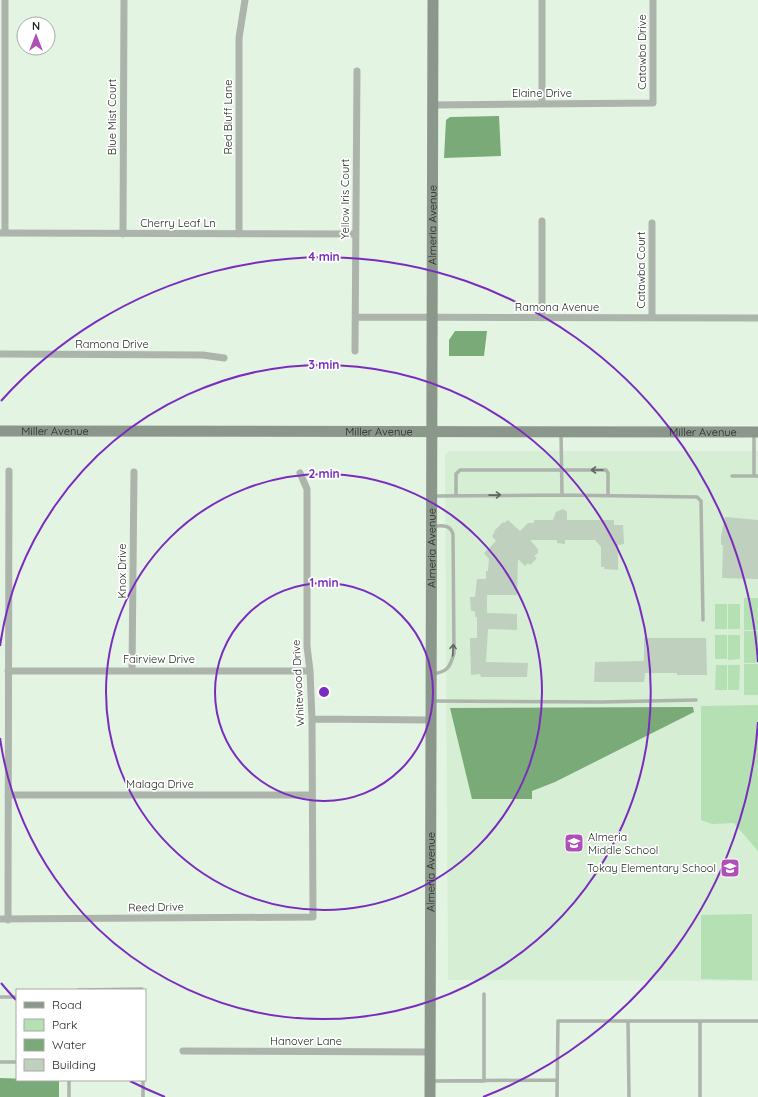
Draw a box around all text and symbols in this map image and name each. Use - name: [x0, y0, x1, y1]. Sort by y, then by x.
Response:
- street label: Catawba Drive: [635, 14, 649, 90]
- north arrow: [16, 16, 56, 56]
- text: N: [32, 19, 40, 33]
- street label: Blue Mist Court: [105, 78, 119, 155]
- street label: Red Bluff Lane: [221, 79, 235, 155]
- street label: Elaine Drive: [512, 86, 572, 100]
- street label: Yellow Iris Court: [338, 159, 352, 239]
- street label: Almeria Avenue: [425, 185, 439, 265]
- street label: Cherry Leaf Ln: [140, 216, 216, 230]
- street label: Catawba Court: [634, 231, 648, 308]
- text: 4 min: [308, 249, 340, 264]
- street label: Ramona Avenue: [515, 300, 599, 314]
- street label: Ramona Drive: [75, 337, 149, 351]
- text: 3 min: [309, 357, 339, 372]
- street label: Miller Avenue: [21, 424, 89, 438]
- street label: Miller Avenue: [345, 424, 413, 439]
- street label: Miller Avenue: [669, 425, 737, 439]
- text: 2 min: [308, 466, 340, 481]
- one-way arrow: [591, 466, 604, 474]
- one-way arrow: [488, 491, 501, 499]
- street label: Almeria Avenue: [424, 508, 439, 588]
- street label: Knox Drive: [115, 543, 129, 599]
- text: 1 min: [309, 575, 339, 590]
- street label: Whitewood Drive: [289, 639, 307, 727]
- one-way arrow: [450, 644, 457, 657]
- street label: Fairview Drive: [123, 652, 195, 666]
- centre of rings: [317, 685, 331, 699]
- street label: Malaga Drive: [126, 777, 194, 791]
- place label: Almeria Middle School: [588, 830, 658, 857]
- street label: Almeria Avenue: [424, 832, 438, 912]
- school or university icon: Almeria Middle School: [563, 832, 585, 854]
- school or university icon: Tokay Elementary School: [719, 857, 741, 879]
- place label: Tokay Elementary School: [587, 861, 716, 875]
- street label: Reed Drive: [128, 900, 184, 914]
- legend: [16, 989, 146, 1081]
- text: Road: [52, 997, 82, 1012]
- text: Park: [52, 1017, 77, 1032]
- street label: Hanover Lane: [270, 1034, 342, 1048]
- text: Water: [52, 1037, 87, 1052]
- text: Building: [52, 1057, 96, 1072]

